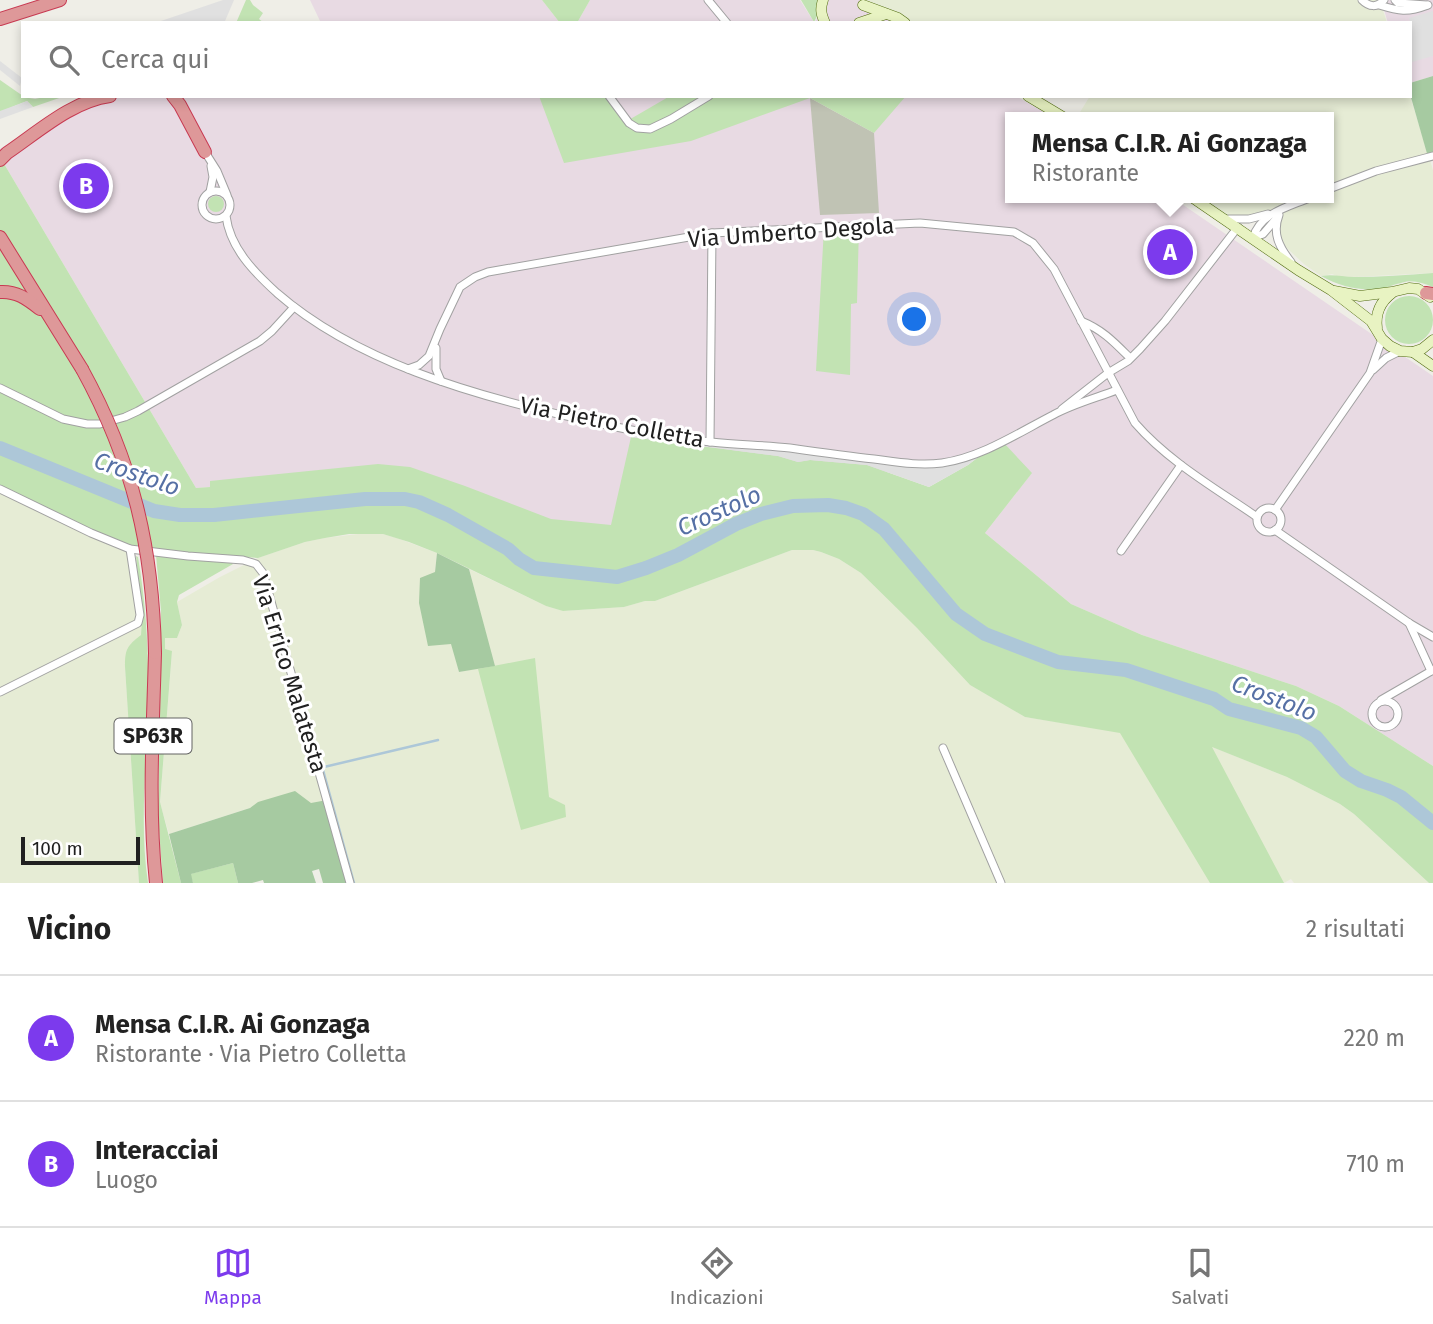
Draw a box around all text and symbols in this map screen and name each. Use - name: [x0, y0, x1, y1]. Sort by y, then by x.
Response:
- search box: [21, 21, 1412, 98]
- icon: search: [45, 41, 83, 79]
- text: Cerca qui: [101, 44, 210, 75]
- popup: [1005, 112, 1334, 203]
- text: Mensa C.I.R. Ai Gonzaga: [1032, 128, 1307, 159]
- text: Ristorante: [1032, 159, 1139, 187]
- pin: B: [63, 160, 109, 212]
- street label: Via Umberto Degola: [687, 211, 895, 253]
- pin: A: [1147, 226, 1193, 278]
- your location: [897, 302, 931, 336]
- street label: Via Pietro Colletta: [518, 390, 706, 454]
- water label: Crostolo: [90, 446, 184, 502]
- water label: Crostolo: [673, 480, 765, 542]
- street label: Via Errico Malatesta: [247, 572, 333, 776]
- water label: Crostolo: [1227, 669, 1321, 727]
- road number: SP63R: [114, 718, 192, 754]
- scale bar: [21, 834, 140, 866]
- text: 100 m: [32, 837, 83, 860]
- text: Vicino: [28, 911, 111, 947]
- text: 2 risultati: [1306, 915, 1405, 943]
- text: Mensa C.I.R. Ai Gonzaga: [95, 1009, 370, 1040]
- text: A: [44, 1024, 58, 1052]
- text: 220 m: [1344, 1024, 1405, 1052]
- text: Ristorante · Via Pietro Colletta: [95, 1040, 407, 1068]
- text: Interacciai: [95, 1135, 219, 1166]
- text: B: [44, 1150, 58, 1178]
- text: 710 m: [1347, 1150, 1405, 1178]
- text: Luogo: [95, 1166, 158, 1194]
- tab: Mappa: [204, 1244, 262, 1309]
- tab: Indicazioni: [670, 1244, 764, 1309]
- tab: Salvati: [1172, 1244, 1229, 1309]

